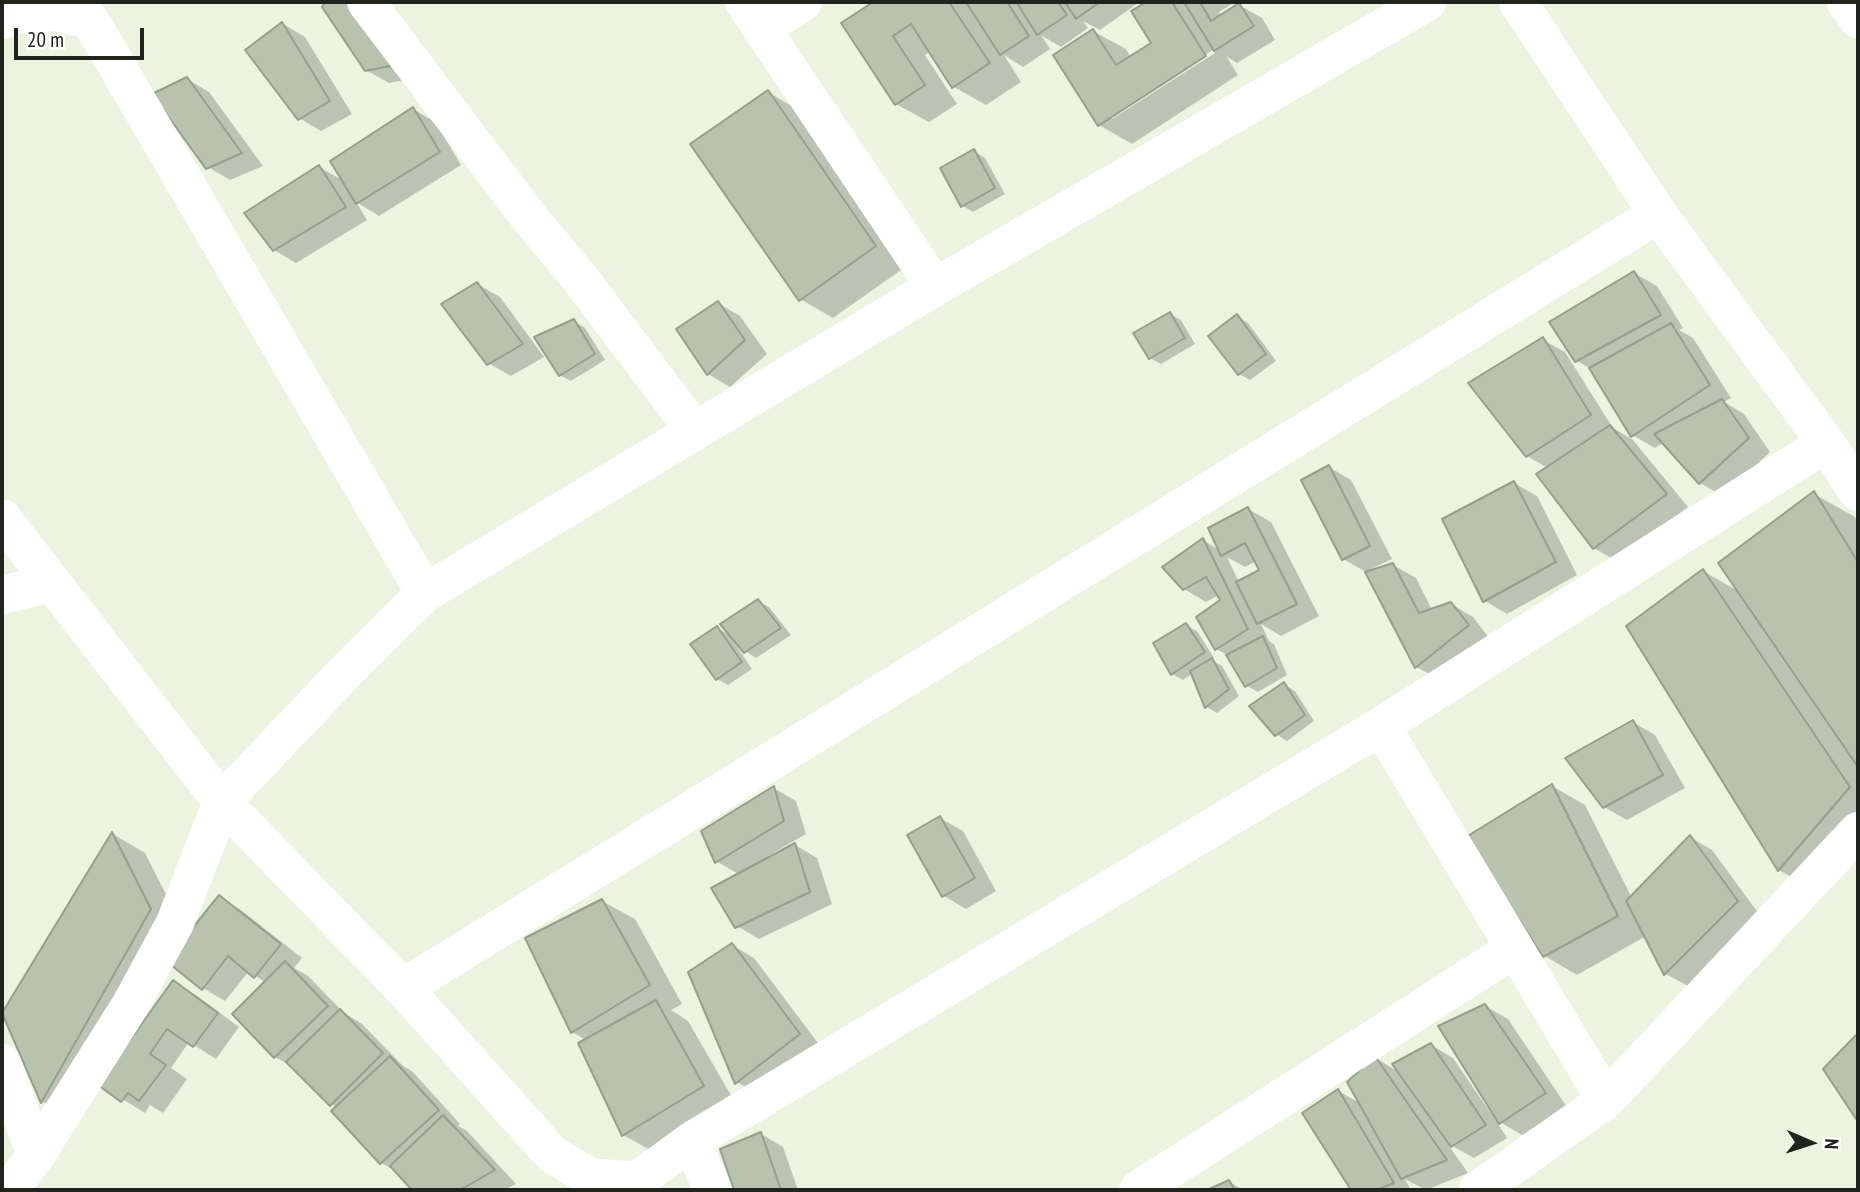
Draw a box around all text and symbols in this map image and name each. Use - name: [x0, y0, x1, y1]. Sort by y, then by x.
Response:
- scale bar: [18, 14, 147, 58]
- text: 20 m: [27, 26, 64, 53]
- north arrow: [1776, 1108, 1846, 1178]
- text: N: [1820, 1138, 1844, 1150]

